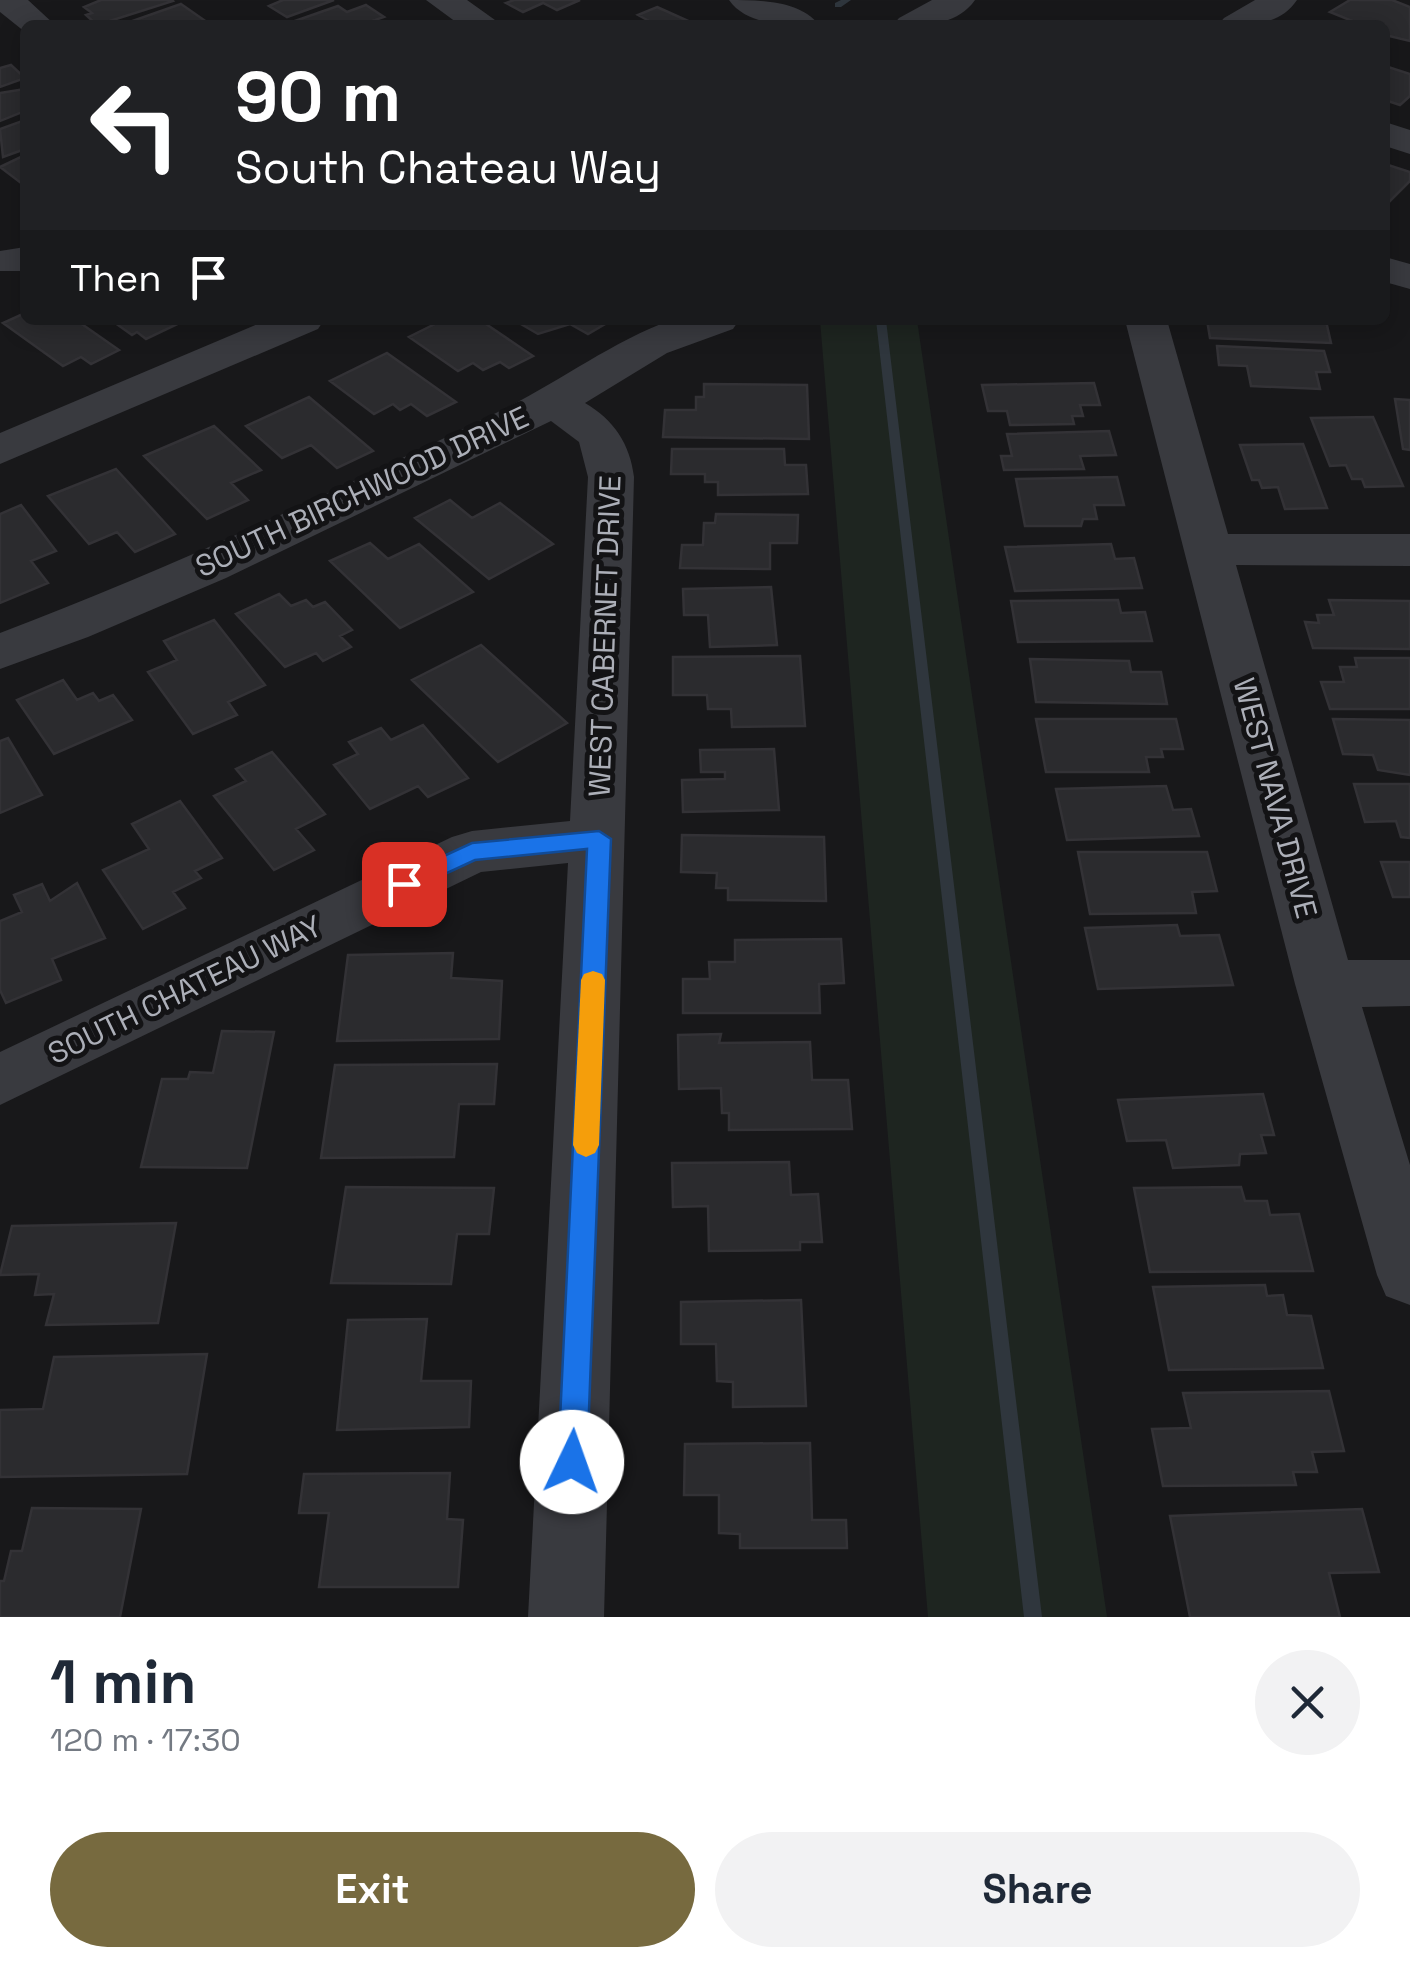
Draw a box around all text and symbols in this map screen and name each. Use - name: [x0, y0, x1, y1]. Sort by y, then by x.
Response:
- text: 90 m: [235, 52, 401, 141]
- icon: left: [70, 60, 200, 190]
- text: South Chateau Way: [235, 139, 661, 196]
- icon: arrive: [181, 250, 236, 305]
- text: Then: [70, 254, 161, 302]
- street label: SOUTH BIRCHWOOD DRIVE: [189, 397, 535, 586]
- street label: WEST CABERNET DRIVE: [579, 474, 630, 797]
- street label: WEST NAVA DRIVE: [1225, 673, 1326, 922]
- pin: [362, 842, 447, 927]
- icon: arrive: [377, 857, 432, 912]
- street label: SOUTH CHATEAU WAY: [41, 906, 328, 1073]
- position arrow: [520, 1410, 624, 1514]
- text: 1 min: [50, 1644, 197, 1721]
- button: close: [1255, 1650, 1360, 1755]
- text: 120 m · 17:30: [50, 1720, 241, 1760]
- button: Exit: [50, 1832, 695, 1947]
- button: Share: [715, 1832, 1360, 1947]

